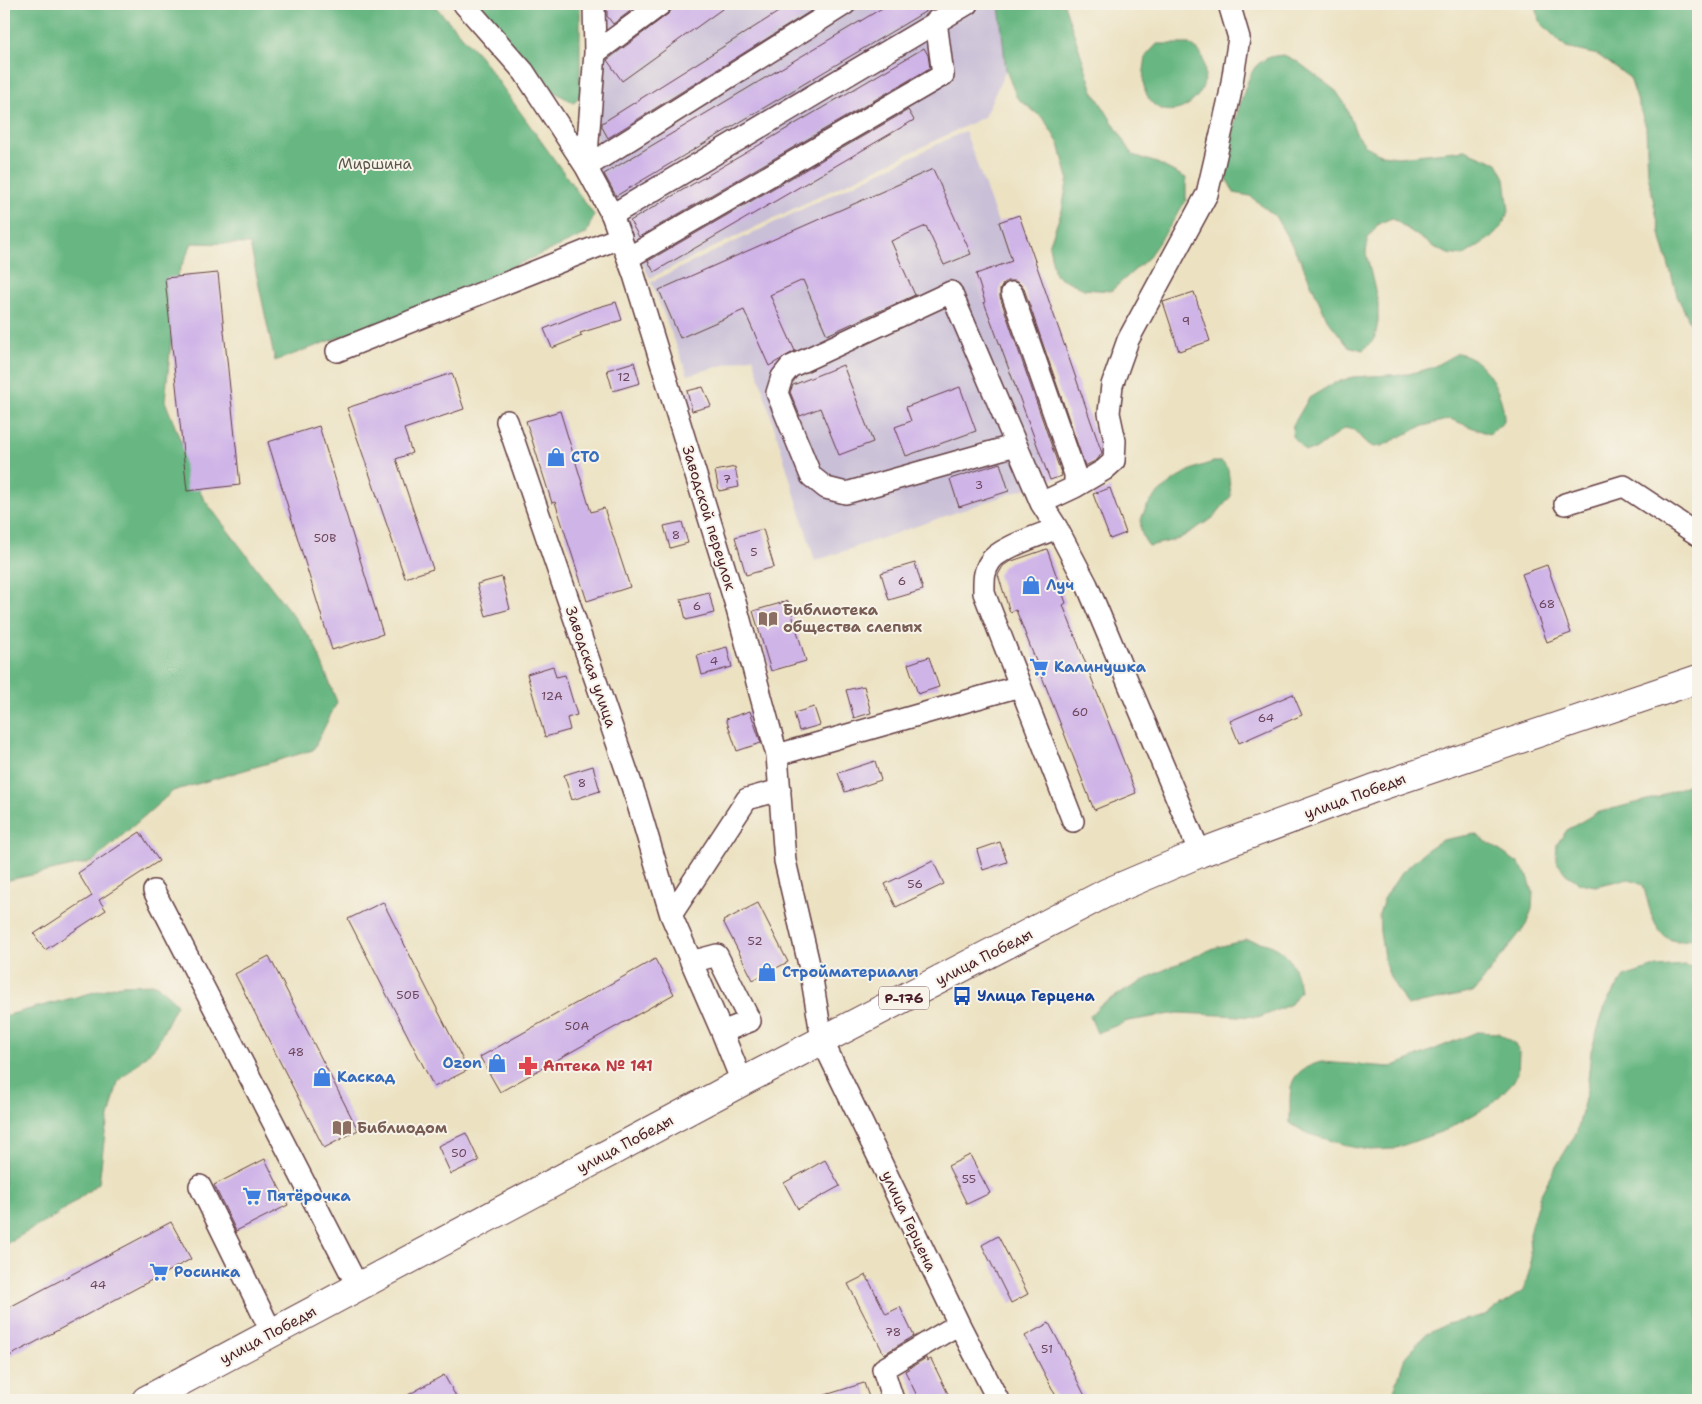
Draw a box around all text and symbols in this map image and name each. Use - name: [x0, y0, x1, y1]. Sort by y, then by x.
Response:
- park label: Миршина: [338, 154, 413, 174]
- house number: 9: [1182, 313, 1190, 329]
- house number: 12: [618, 369, 630, 385]
- street label: Заводской переулок: [677, 443, 741, 593]
- shop icon: СТО: [545, 446, 567, 468]
- place label: СТО: [571, 447, 599, 467]
- house number: 7: [723, 471, 731, 487]
- house number: 3: [975, 477, 983, 493]
- house number: 8: [672, 527, 680, 543]
- house number: 50В: [314, 530, 336, 546]
- house number: 5: [750, 544, 758, 560]
- house number: 6: [898, 573, 906, 589]
- shop icon: Луч: [1020, 574, 1042, 596]
- place label: Луч: [1046, 575, 1074, 595]
- house number: 68: [1539, 596, 1555, 612]
- house number: 6: [693, 598, 701, 614]
- place label: Библиотека общества слепых: [783, 600, 922, 637]
- street label: Заводская улица: [561, 604, 621, 731]
- library icon: Библиотека общества слепых: [757, 608, 779, 630]
- house number: 4: [710, 653, 718, 669]
- supermarket icon: Калинушка: [1028, 656, 1050, 678]
- place label: Калинушка: [1054, 657, 1147, 677]
- house number: 12А: [541, 688, 563, 704]
- house number: 60: [1072, 704, 1088, 720]
- house number: 64: [1258, 710, 1274, 726]
- street label: улица Победы: [1301, 768, 1409, 824]
- house number: 8: [578, 775, 586, 791]
- house number: 56: [907, 876, 923, 892]
- street label: улица Победы: [932, 924, 1036, 990]
- house number: 52: [747, 933, 763, 949]
- shop icon: Стройматериалы: [756, 961, 778, 983]
- place label: Стройматериалы: [782, 962, 919, 982]
- bus stop icon: Улица Герцена: [951, 985, 973, 1007]
- road number: Р-176: [879, 986, 929, 1010]
- place label: Улица Герцена: [977, 986, 1095, 1006]
- house number: 50Б: [396, 987, 420, 1003]
- house number: 50А: [565, 1018, 589, 1034]
- house number: 48: [288, 1044, 304, 1060]
- shop icon: Ozon: [486, 1052, 508, 1074]
- place label: Ozon: [442, 1053, 482, 1073]
- pharmacy icon: Аптека № 141: [517, 1055, 539, 1077]
- place label: Аптека № 141: [543, 1056, 653, 1076]
- shop icon: Каскад: [311, 1066, 333, 1088]
- place label: Каскад: [337, 1067, 396, 1087]
- street label: улица Победы: [573, 1110, 677, 1178]
- library icon: Библиодом: [331, 1117, 353, 1139]
- place label: Библиодом: [357, 1118, 448, 1138]
- house number: 50: [451, 1145, 467, 1161]
- street label: улица Герцена: [877, 1167, 941, 1275]
- house number: 55: [962, 1171, 976, 1187]
- supermarket icon: Пятёрочка: [241, 1185, 263, 1207]
- place label: Пятёрочка: [267, 1186, 351, 1206]
- supermarket icon: Росинка: [148, 1261, 170, 1283]
- place label: Росинка: [174, 1262, 241, 1282]
- house number: 44: [90, 1277, 106, 1293]
- street label: улица Победы: [216, 1301, 320, 1369]
- house number: 78: [885, 1324, 901, 1340]
- house number: 51: [1041, 1341, 1053, 1357]

